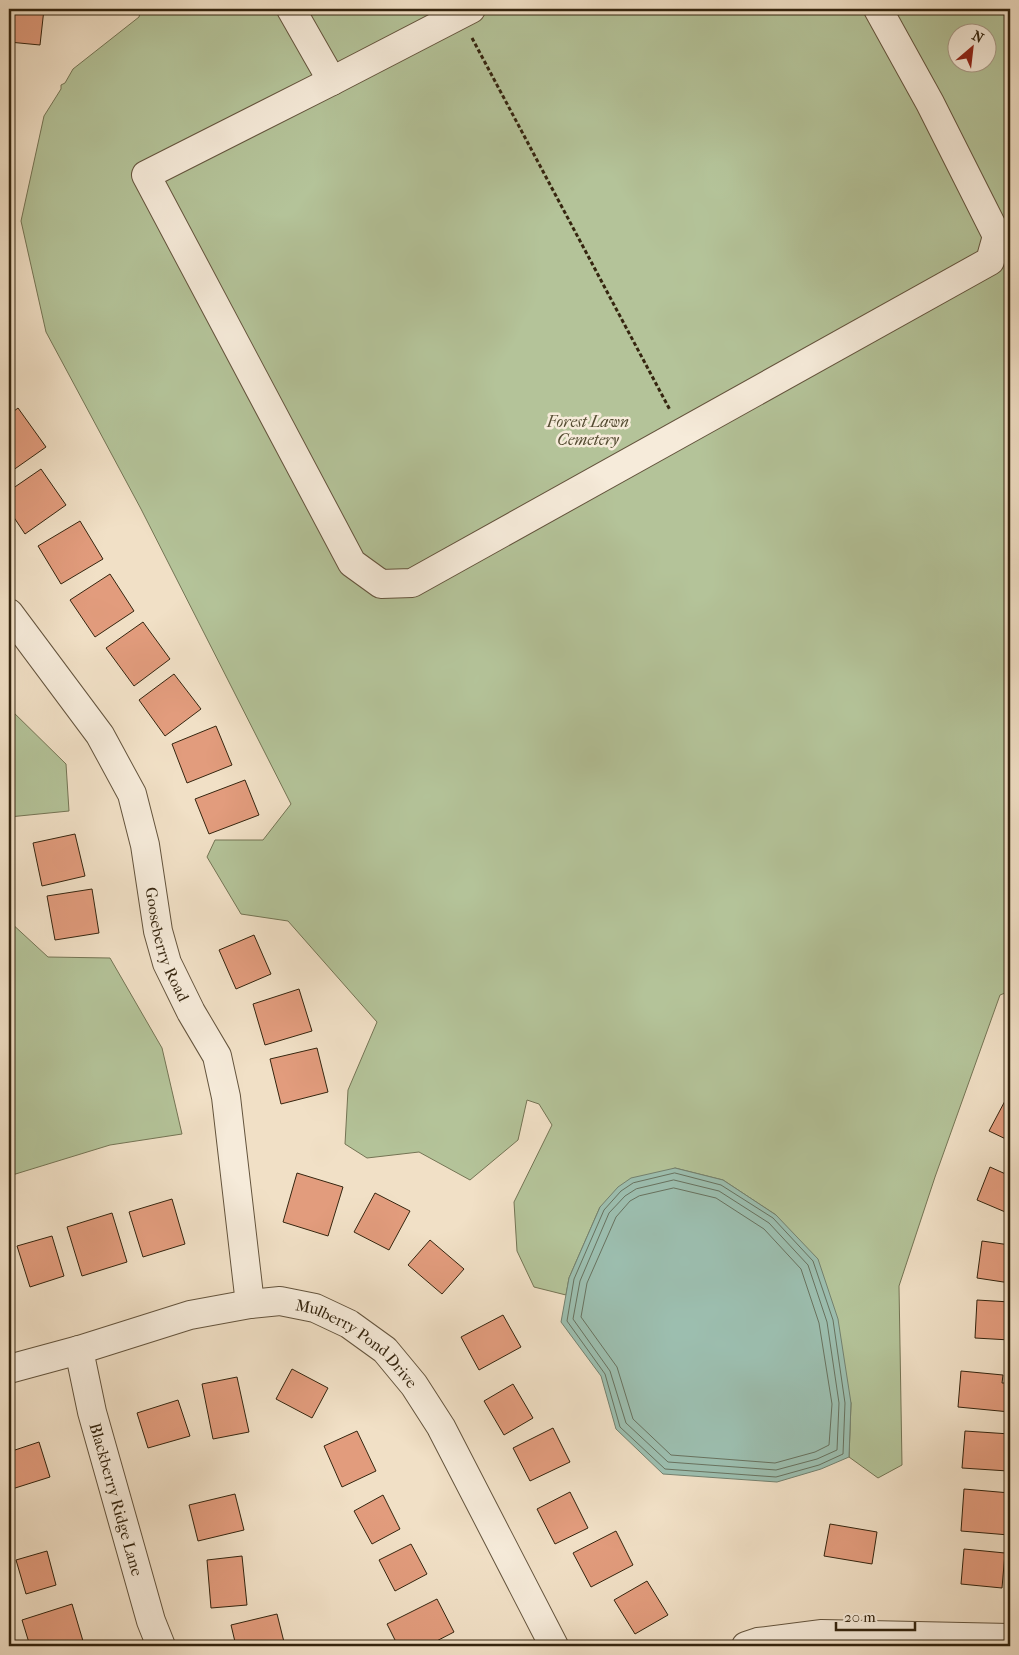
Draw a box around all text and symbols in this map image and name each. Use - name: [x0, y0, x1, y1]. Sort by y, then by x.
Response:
- north arrow: [946, 22, 996, 72]
- text: N: [969, 27, 987, 47]
- park label: Forest Lawn Cemetery: [546, 412, 629, 449]
- street label: Gooseberry Road: [141, 886, 193, 1005]
- street label: Mulberry Pond Drive: [294, 1295, 421, 1392]
- street label: Blackberry Ridge Lane: [85, 1421, 147, 1578]
- scale bar: [836, 1600, 915, 1632]
- text: 20 m: [844, 1608, 876, 1626]

